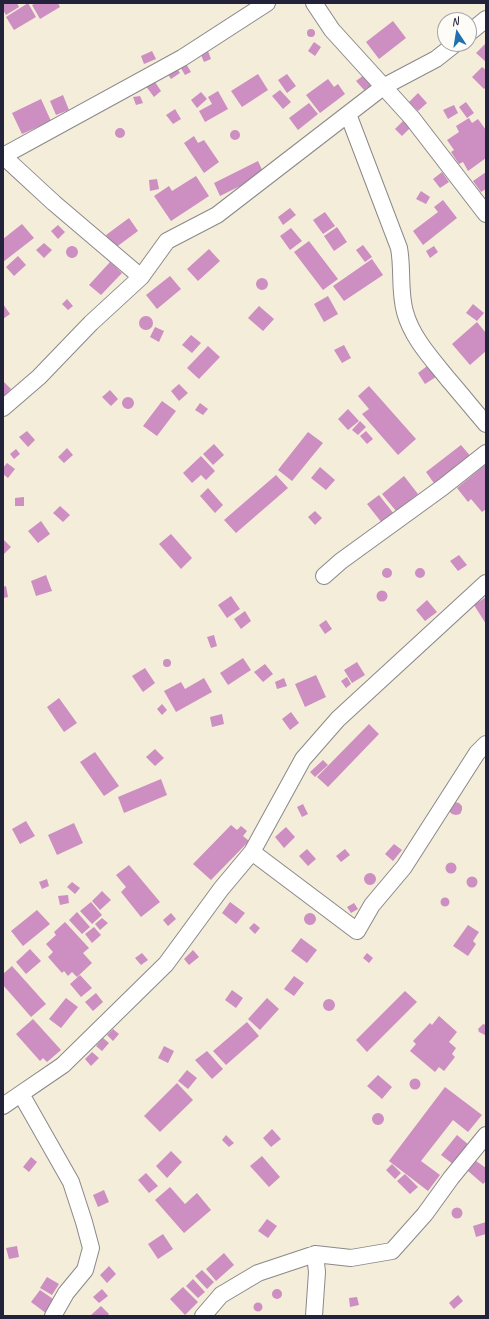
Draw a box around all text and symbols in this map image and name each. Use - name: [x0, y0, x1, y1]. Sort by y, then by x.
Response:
- north arrow: [437, 12, 477, 52]
- text: N: [450, 14, 460, 29]

